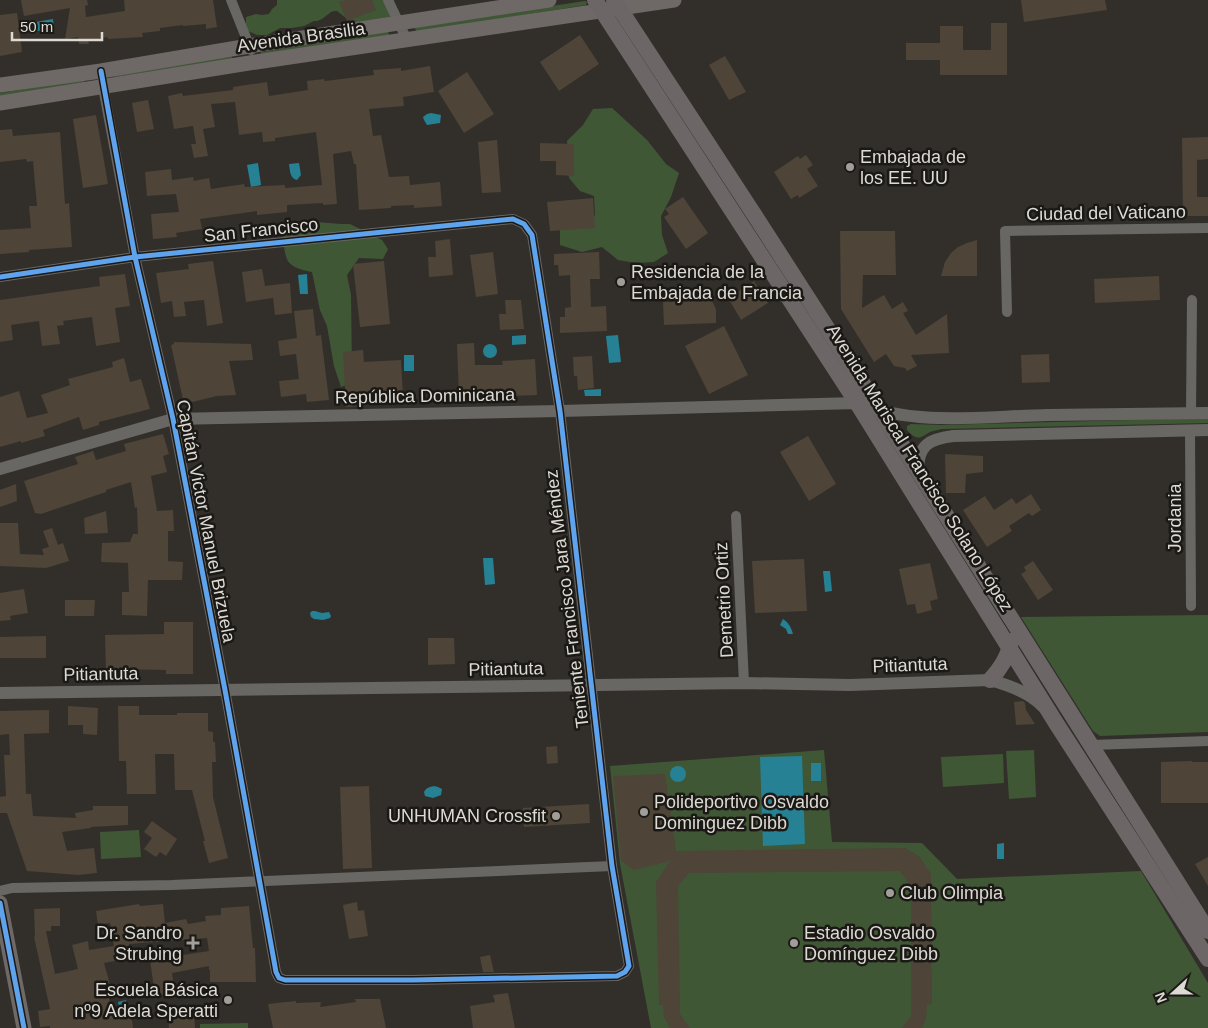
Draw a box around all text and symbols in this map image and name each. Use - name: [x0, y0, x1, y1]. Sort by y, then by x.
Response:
- scale bar: [12, 10, 102, 42]
- text: 50 m: [20, 18, 53, 35]
- street label: Avenida Brasilia: [236, 18, 367, 56]
- place label: Embajada de los EE. UU: [860, 147, 966, 188]
- marker: Embajada de los EE. UU: [844, 161, 856, 173]
- street label: Ciudad del Vaticano: [1026, 202, 1186, 224]
- street label: San Francisco: [203, 214, 319, 246]
- place label: Residencia de la Embajada de Francia: [631, 262, 803, 303]
- marker: Residencia de la Embajada de Francia: [615, 276, 627, 288]
- street label: Avenida Mariscal Francisco Solano López: [823, 321, 1017, 615]
- street label: República Dominicana: [335, 384, 516, 408]
- street label: Capitán Victor Manuel Brizuela: [173, 398, 240, 645]
- street label: Teniente Francisco Jara Méndez: [541, 469, 593, 729]
- street label: Jordania: [1165, 482, 1185, 553]
- street label: Demetrio Ortiz: [711, 542, 737, 658]
- street label: Pitiantuta: [872, 654, 949, 676]
- street label: Pitiantuta: [468, 658, 545, 680]
- street label: Pitiantuta: [63, 663, 140, 685]
- place label: Polideportivo Osvaldo Dominguez Dibb: [654, 792, 829, 833]
- place label: UNHUMAN Crossfit: [388, 806, 546, 826]
- marker: Polideportivo Osvaldo Dominguez Dibb: [638, 806, 650, 818]
- marker: UNHUMAN Crossfit: [550, 810, 562, 822]
- place label: Club Olimpia: [900, 883, 1004, 903]
- marker: Club Olimpia: [884, 887, 896, 899]
- place label: Dr. Sandro Strubing: [96, 923, 182, 964]
- place label: Estadio Osvaldo Domínguez Dibb: [804, 923, 938, 964]
- marker: Dr. Sandro Strubing: [186, 936, 200, 950]
- marker: Estadio Osvaldo Domínguez Dibb: [788, 937, 800, 949]
- north arrow: [1148, 968, 1198, 1018]
- place label: Escuela Básica nº9 Adela Speratti: [74, 980, 219, 1021]
- text: N: [1152, 990, 1170, 1005]
- marker: Escuela Básica nº9 Adela Speratti: [222, 994, 234, 1006]

